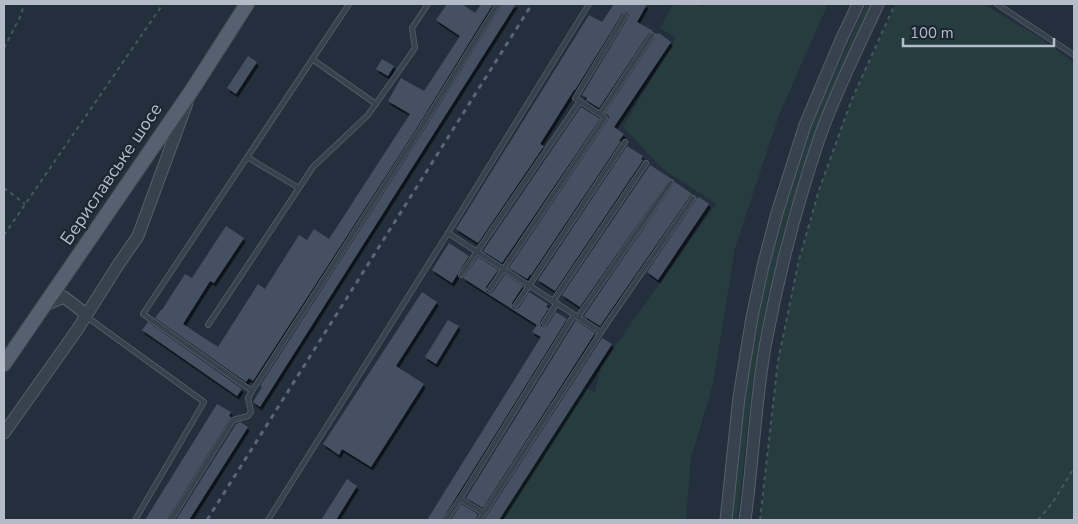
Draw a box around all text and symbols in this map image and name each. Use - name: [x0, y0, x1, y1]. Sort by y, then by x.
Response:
- scale bar: [903, 15, 1054, 47]
- text: 100 m: [910, 23, 954, 43]
- street label: Бериславське шосе: [55, 98, 167, 250]

